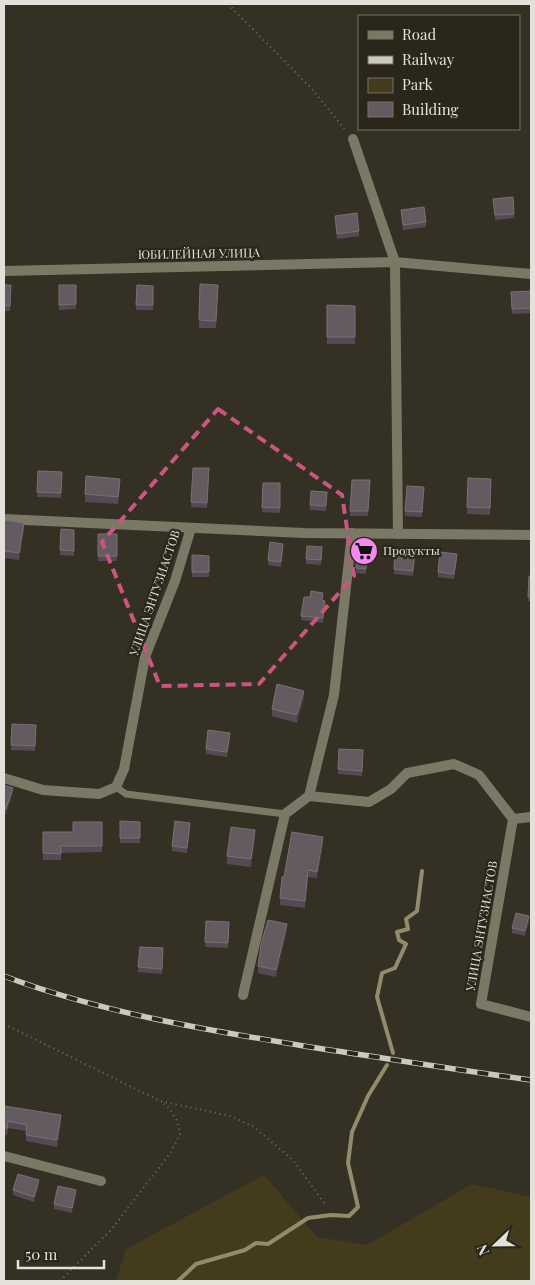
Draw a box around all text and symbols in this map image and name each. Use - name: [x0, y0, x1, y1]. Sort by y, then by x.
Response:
- legend: [358, 15, 520, 130]
- text: Road: [402, 24, 436, 44]
- text: Railway: [402, 49, 455, 69]
- text: Park: [402, 74, 434, 94]
- text: Building: [402, 99, 459, 119]
- street label: ЮБИЛЕЙНАЯ УЛИЦА: [138, 244, 261, 262]
- street label: УЛИЦА ЭНТУЗИАСТОВ: [125, 528, 183, 659]
- supermarket icon: Продукты: [349, 536, 379, 566]
- place label: Продукты: [383, 542, 440, 558]
- street label: УЛИЦА ЭНТУЗИАСТОВ: [462, 859, 500, 993]
- north arrow: [470, 1220, 520, 1270]
- scale bar: [18, 1238, 104, 1270]
- text: N: [472, 1242, 493, 1258]
- text: 50 m: [25, 1244, 58, 1264]

